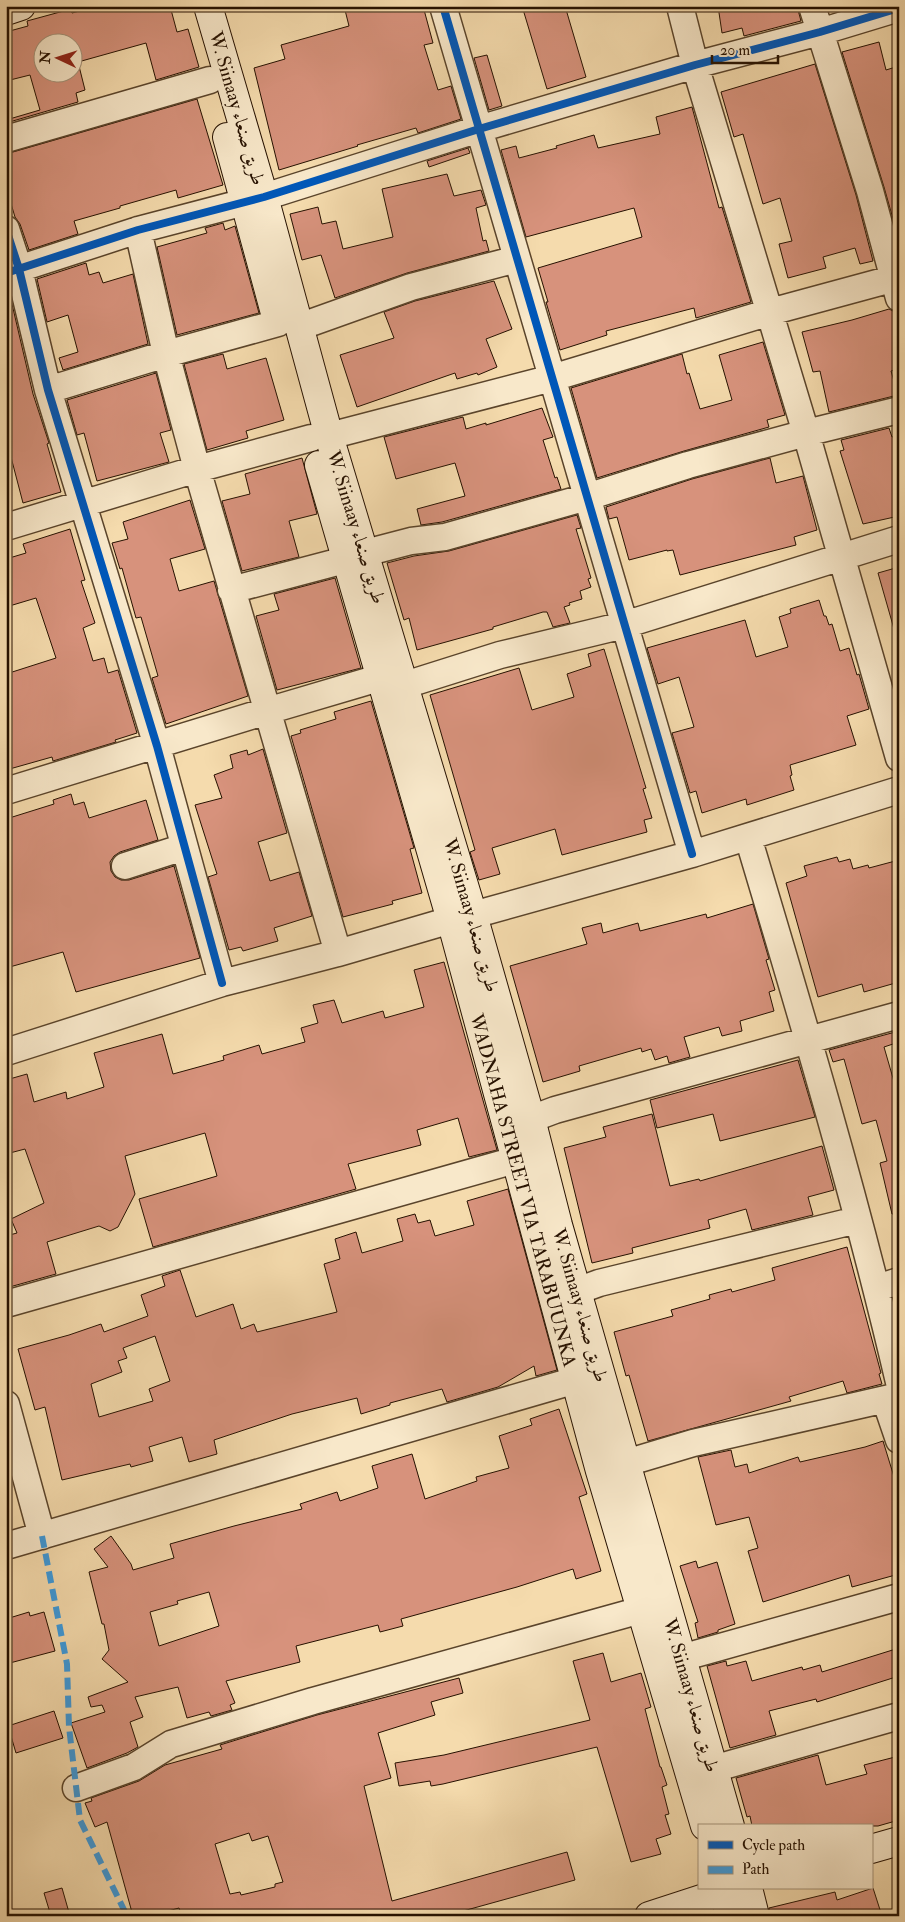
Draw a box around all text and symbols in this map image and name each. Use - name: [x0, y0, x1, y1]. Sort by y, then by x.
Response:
- street label: W. Siinaay طريق صنعاء: [203, 28, 270, 188]
- north arrow: [32, 32, 82, 82]
- scale bar: [712, 32, 779, 64]
- text: 20 m: [720, 41, 750, 60]
- text: N: [37, 50, 54, 65]
- street label: W. Siinaay طريق صنعاء: [321, 447, 391, 607]
- street label: W. Siinaay طريق صنعاء: [437, 835, 504, 995]
- street label: WADNAHA STREET VIA TARABUUNKA: [464, 1010, 582, 1369]
- street label: W. Siinaay طريق صنعاء: [546, 1225, 613, 1385]
- street label: W. Siinaay طريق صنعاء: [657, 1615, 724, 1775]
- legend: [698, 1824, 872, 1890]
- text: Cycle path: [742, 1836, 805, 1856]
- text: Path: [742, 1860, 769, 1879]

